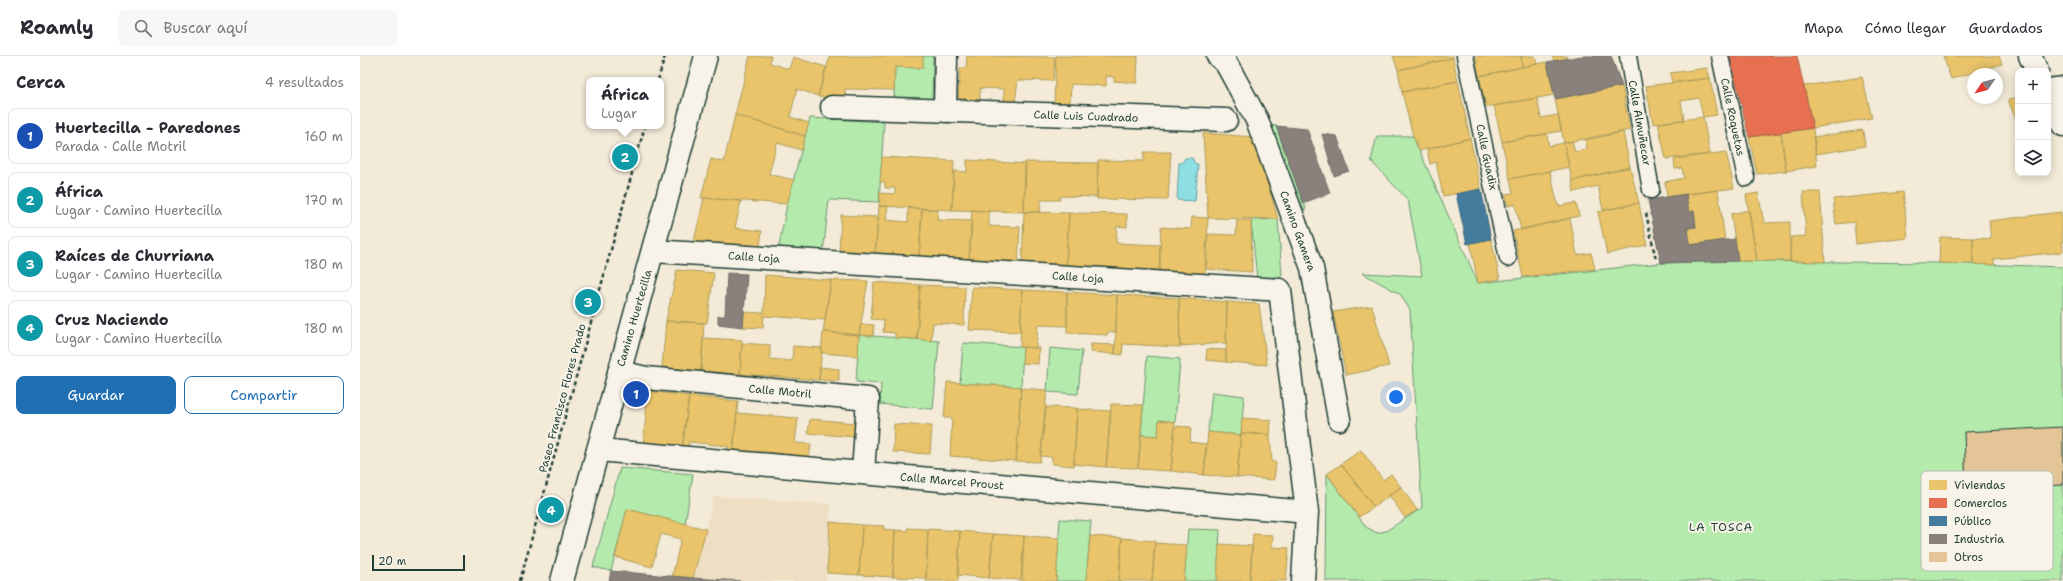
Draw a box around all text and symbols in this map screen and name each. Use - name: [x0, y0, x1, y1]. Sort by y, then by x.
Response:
- search box: [118, 10, 398, 46]
- text: Roamly: [20, 15, 94, 40]
- icon: search: [132, 17, 154, 39]
- text: Buscar aquí: [164, 18, 248, 38]
- text: Mapa: [1804, 19, 1843, 37]
- text: Cómo llegar: [1865, 19, 1946, 37]
- text: Guardados: [1968, 19, 2043, 37]
- north arrow: [1967, 68, 2003, 104]
- map controls: [2015, 68, 2051, 176]
- button: +: [2015, 68, 2051, 104]
- text: Cerca: [16, 71, 65, 93]
- text: 4 resultados: [265, 74, 344, 91]
- popup: [586, 77, 664, 129]
- street label: Calle Roquetas: [1717, 77, 1748, 158]
- street label: Calle Almuñecar: [1625, 79, 1654, 167]
- text: África: [601, 85, 649, 105]
- button: −: [2015, 104, 2051, 140]
- text: Lugar: [601, 105, 637, 122]
- street label: Calle Luis Cuadrado: [1033, 107, 1139, 126]
- text: Huertecilla - Paredones: [55, 118, 241, 138]
- street label: Calle Guadix: [1472, 123, 1501, 192]
- text: 1: [27, 128, 33, 145]
- text: 160 m: [305, 128, 343, 145]
- text: Parada · Calle Motril: [55, 138, 186, 155]
- button: layers: [2015, 140, 2051, 176]
- pin: 2: [612, 142, 638, 172]
- text: África: [55, 182, 103, 202]
- street label: Camino Gamera: [1276, 189, 1319, 274]
- text: 2: [25, 192, 35, 209]
- text: 170 m: [305, 192, 343, 209]
- text: Lugar · Camino Huertecilla: [55, 202, 222, 219]
- text: Raíces de Churriana: [55, 246, 214, 266]
- street label: Calle Loja: [728, 248, 781, 267]
- text: 3: [25, 256, 35, 273]
- text: 180 m: [304, 256, 343, 273]
- text: Lugar · Camino Huertecilla: [55, 266, 222, 283]
- street label: Camino Huertecilla: [613, 268, 656, 368]
- street label: Calle Loja: [1052, 268, 1105, 287]
- pin: 3: [575, 287, 601, 317]
- text: Cruz Naciendo: [55, 310, 169, 330]
- text: 4: [25, 320, 35, 337]
- text: 180 m: [304, 320, 343, 337]
- street label: Paseo Francisco Flores Prado: [535, 322, 590, 474]
- text: Lugar · Camino Huertecilla: [55, 330, 222, 347]
- button: Guardar: [16, 376, 176, 414]
- button: Compartir: [184, 376, 344, 414]
- pin: 1: [623, 379, 649, 409]
- street label: Calle Motril: [748, 381, 813, 402]
- your location: [1386, 387, 1406, 407]
- street label: Calle Marcel Proust: [899, 469, 1005, 494]
- legend: [1921, 471, 2053, 571]
- text: Viviendas: [1954, 478, 2005, 493]
- pin: 4: [538, 495, 564, 525]
- text: Comercios: [1954, 496, 2007, 511]
- text: Público: [1954, 514, 1991, 529]
- district label: LA TOSCA: [1689, 519, 1753, 535]
- text: Industria: [1954, 532, 2004, 547]
- text: Otros: [1954, 550, 1983, 565]
- scale bar: [372, 553, 465, 572]
- text: 20 m: [378, 554, 406, 569]

